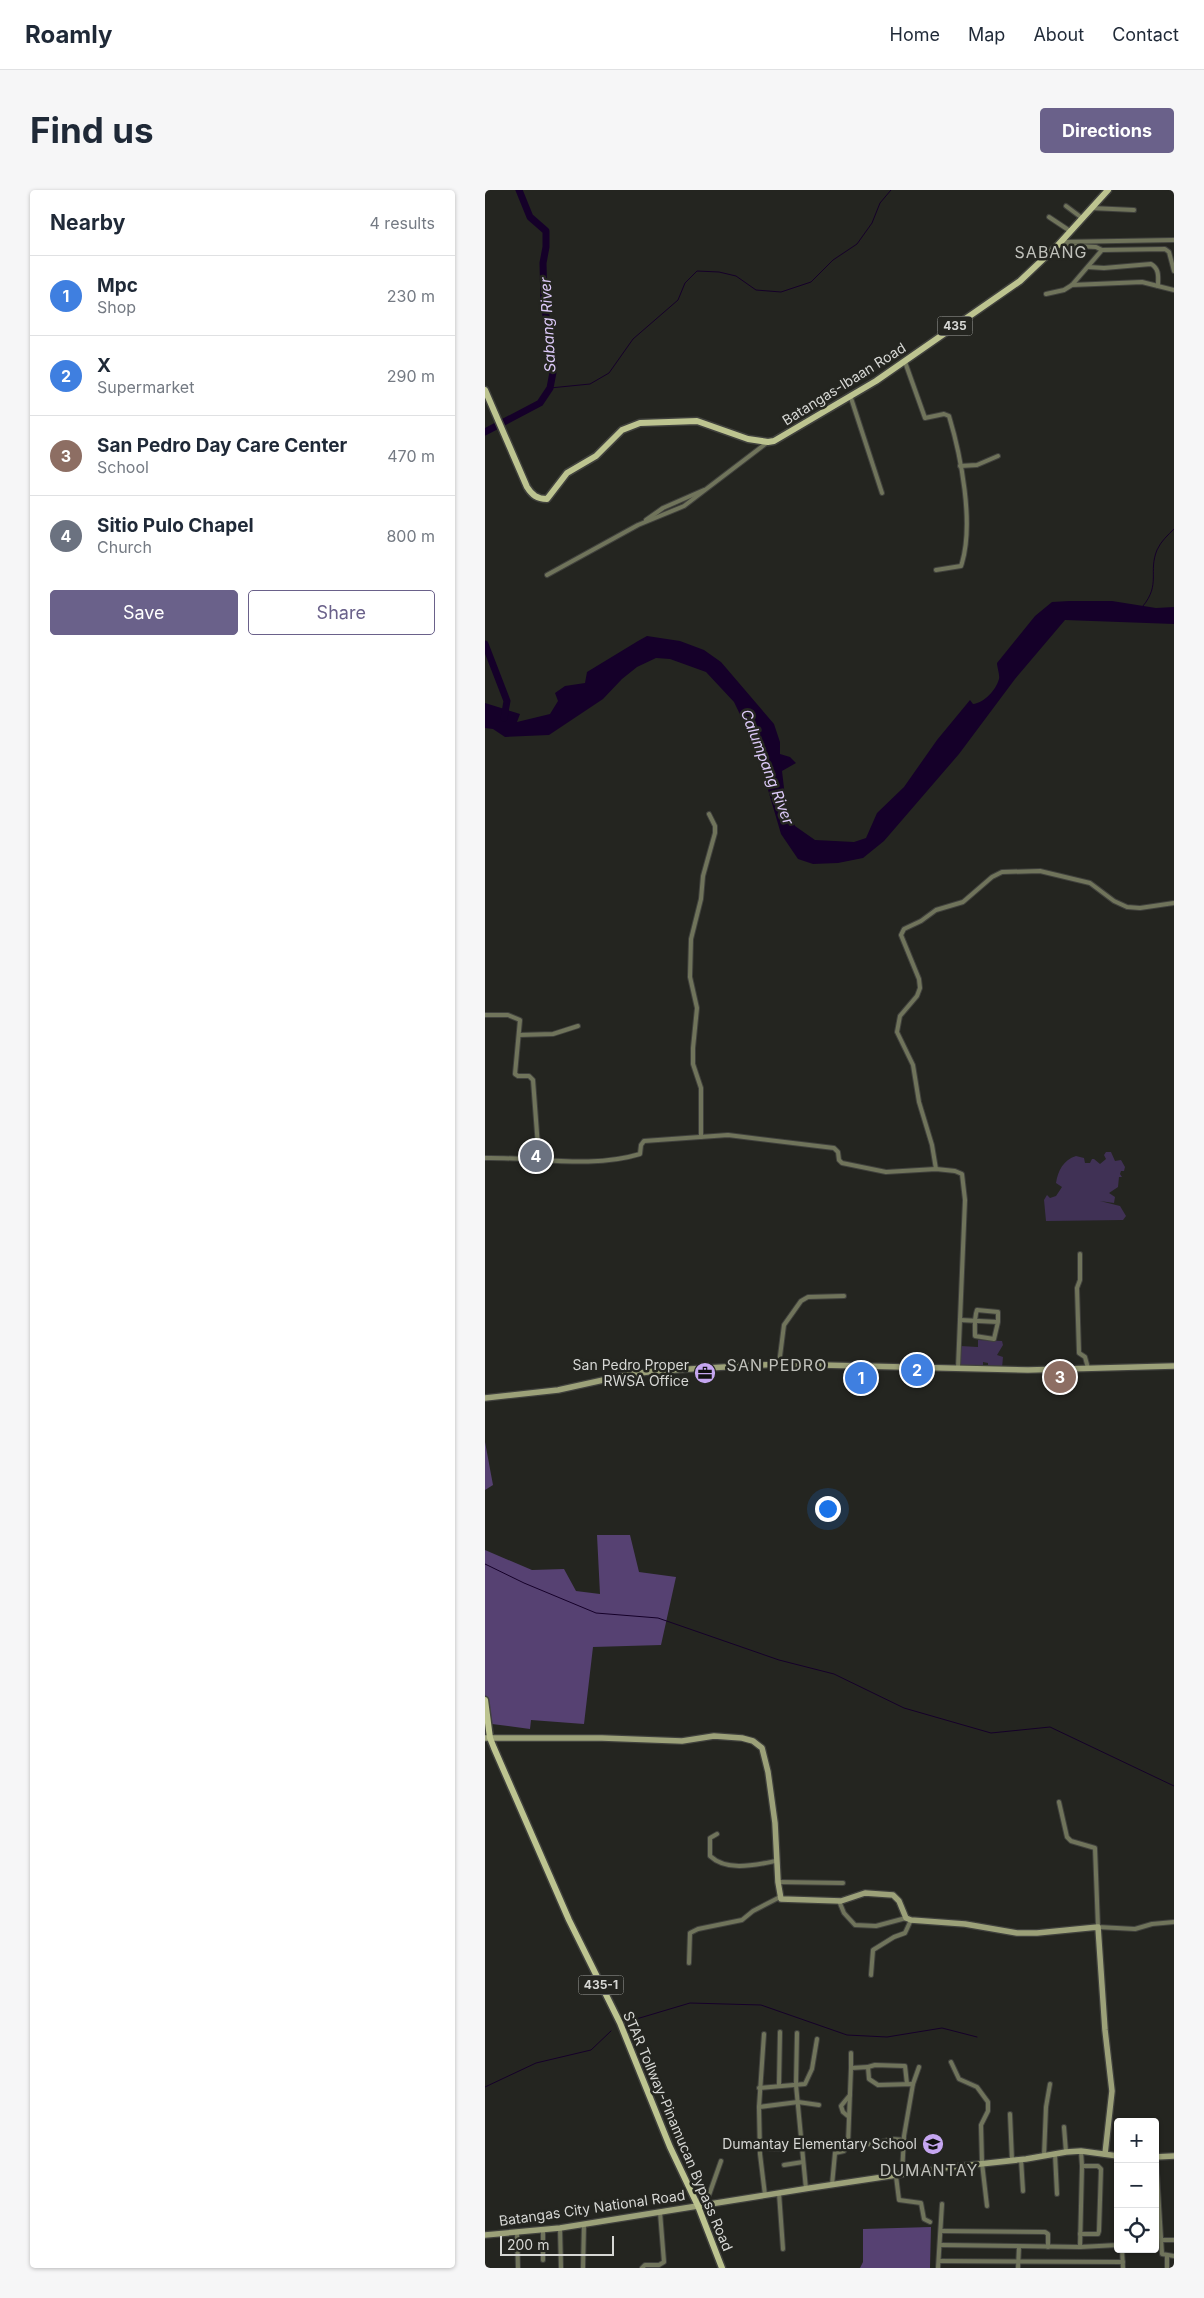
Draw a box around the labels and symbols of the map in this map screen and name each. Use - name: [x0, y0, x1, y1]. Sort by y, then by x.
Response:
- district label: SABANG: [1015, 242, 1087, 262]
- water label: Sabang River: [536, 277, 559, 373]
- road number: 435: [937, 316, 973, 336]
- street label: Batangas-Ibaan Road: [779, 339, 909, 428]
- water label: Calumpang River: [737, 706, 798, 828]
- pin: 4: [520, 1137, 552, 1175]
- pin: 2: [901, 1351, 933, 1389]
- district label: SAN PEDRO: [727, 1355, 827, 1375]
- place label: San Pedro Proper RWSA Office: [573, 1356, 689, 1389]
- pin: 3: [1044, 1358, 1076, 1396]
- pin: 1: [845, 1359, 877, 1397]
- office icon: San Pedro Proper RWSA Office: [693, 1361, 717, 1385]
- your location: [815, 1496, 841, 1522]
- road number: 435-1: [579, 1976, 623, 1994]
- street label: STAR Tollway-Pinamucan Bypass Road: [620, 2008, 737, 2253]
- school or university icon: Dumantay Elementary School: [921, 2132, 945, 2156]
- place label: Dumantay Elementary School: [722, 2135, 917, 2152]
- district label: DUMANTAY: [880, 2160, 978, 2180]
- street label: Batangas City National Road: [498, 2186, 686, 2229]
- scale bar: [500, 2233, 614, 2256]

